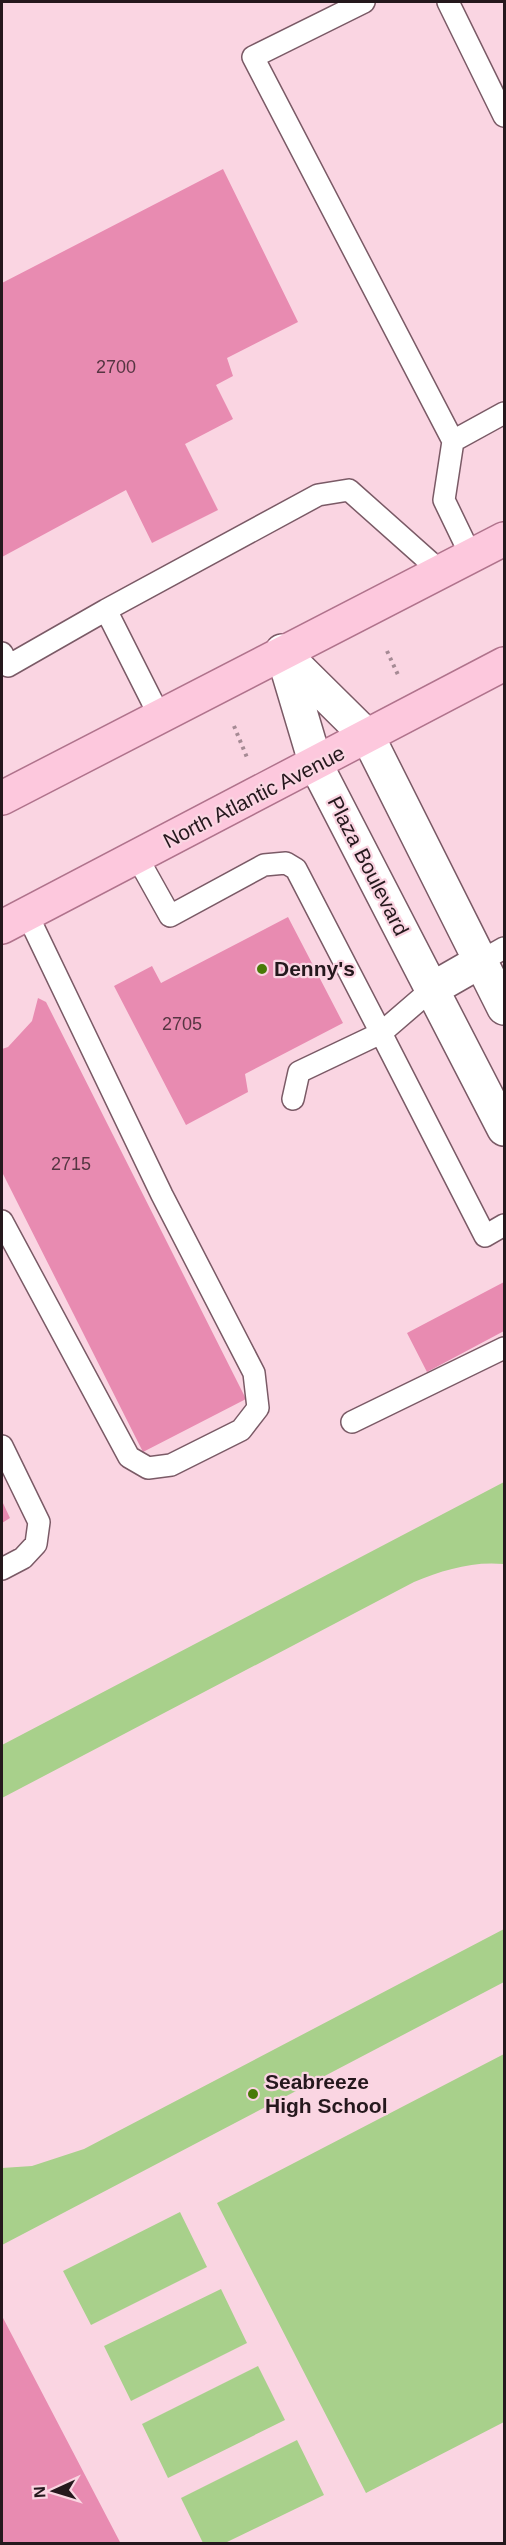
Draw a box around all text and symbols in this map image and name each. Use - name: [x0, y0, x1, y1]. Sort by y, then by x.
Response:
- house number: 2700: [96, 357, 136, 377]
- street label: North Atlantic Avenue: [159, 741, 348, 852]
- street label: Plaza Boulevard: [323, 792, 413, 939]
- place label: Denny's: [274, 957, 355, 980]
- marker: Denny's: [255, 962, 269, 976]
- house number: 2705: [162, 1014, 202, 1034]
- house number: 2715: [51, 1154, 91, 1174]
- place label: Seabreeze High School: [265, 2070, 388, 2117]
- marker: Seabreeze High School: [246, 2087, 260, 2101]
- north arrow: [24, 2461, 84, 2521]
- text: N: [31, 2486, 48, 2498]

